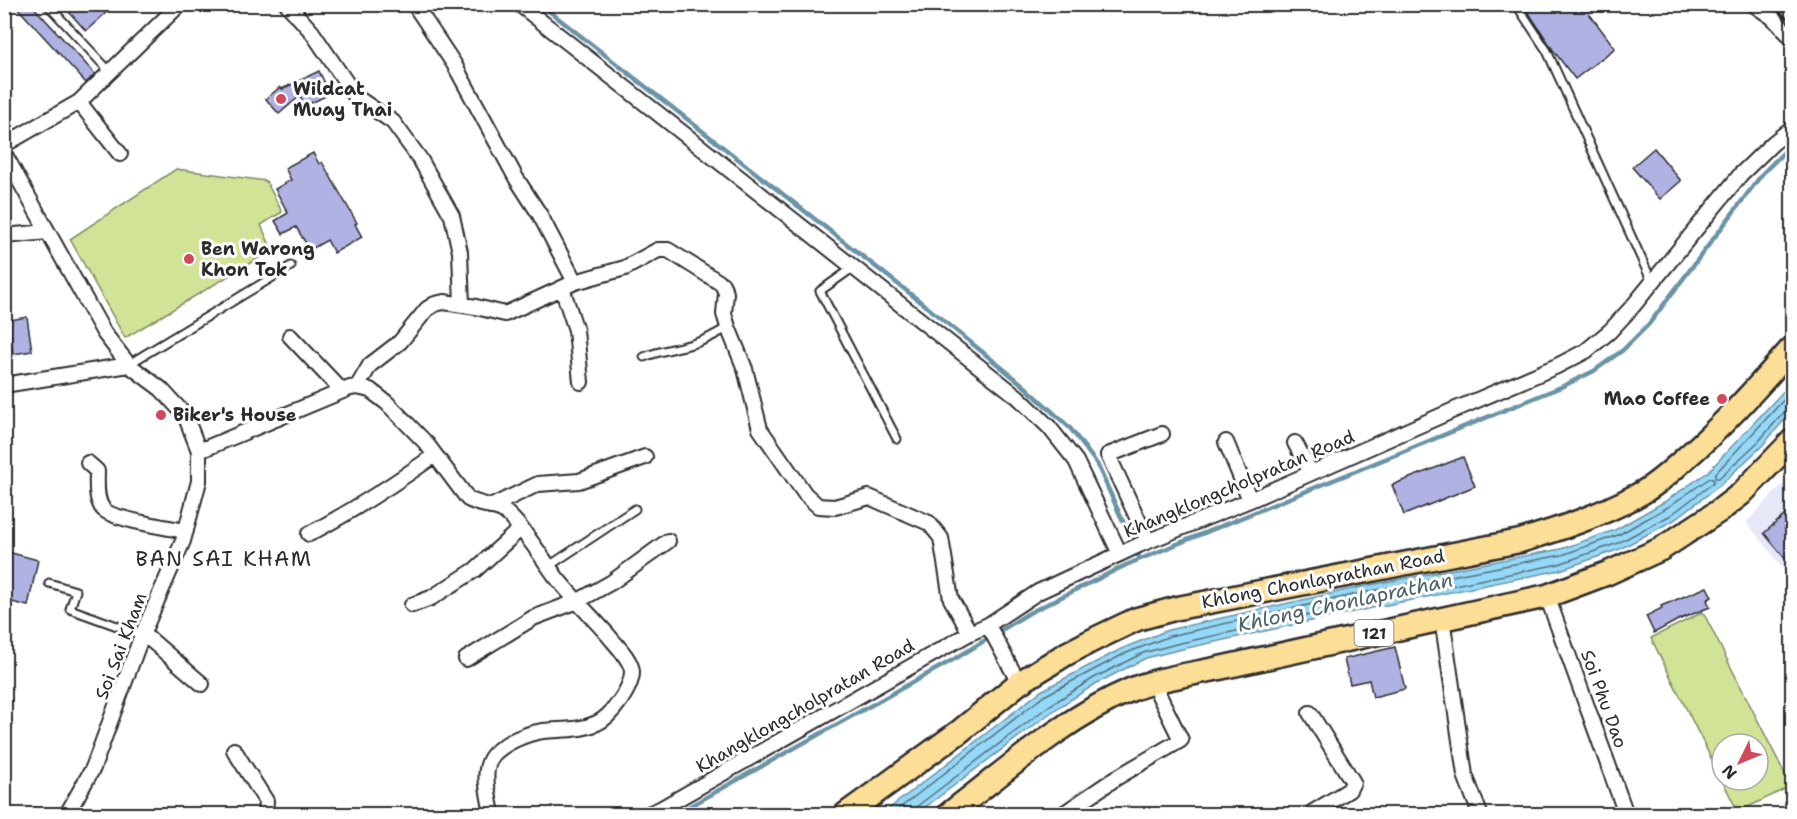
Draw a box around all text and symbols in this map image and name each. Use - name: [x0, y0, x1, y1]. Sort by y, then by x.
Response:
- place label: Wildcat Muay Thai: [293, 77, 392, 122]
- marker: Wildcat Muay Thai: [274, 92, 288, 106]
- place label: Ben Warong Khon Tok: [201, 237, 315, 282]
- marker: Ben Warong Khon Tok: [182, 252, 196, 266]
- place label: Mao Coffee: [1604, 387, 1710, 411]
- marker: Mao Coffee: [1715, 392, 1729, 406]
- place label: Biker's House: [173, 403, 297, 427]
- marker: Biker's House: [154, 408, 168, 422]
- street label: Khangklongcholpratan Road: [1120, 424, 1358, 544]
- district label: BAN SAI KHAM: [136, 545, 312, 573]
- street label: Khlong Chonlaprathan Road: [1200, 545, 1446, 613]
- water label: Khlong Chonlaprathan: [1235, 567, 1455, 637]
- street label: Soi Sai Kham: [90, 589, 152, 703]
- road number: 121: [1354, 620, 1394, 646]
- street label: Khangklongcholpratan Road: [691, 634, 919, 778]
- street label: Soi Phu Dao: [1575, 647, 1633, 751]
- north arrow: [1710, 732, 1770, 792]
- text: N: [1717, 760, 1741, 784]

